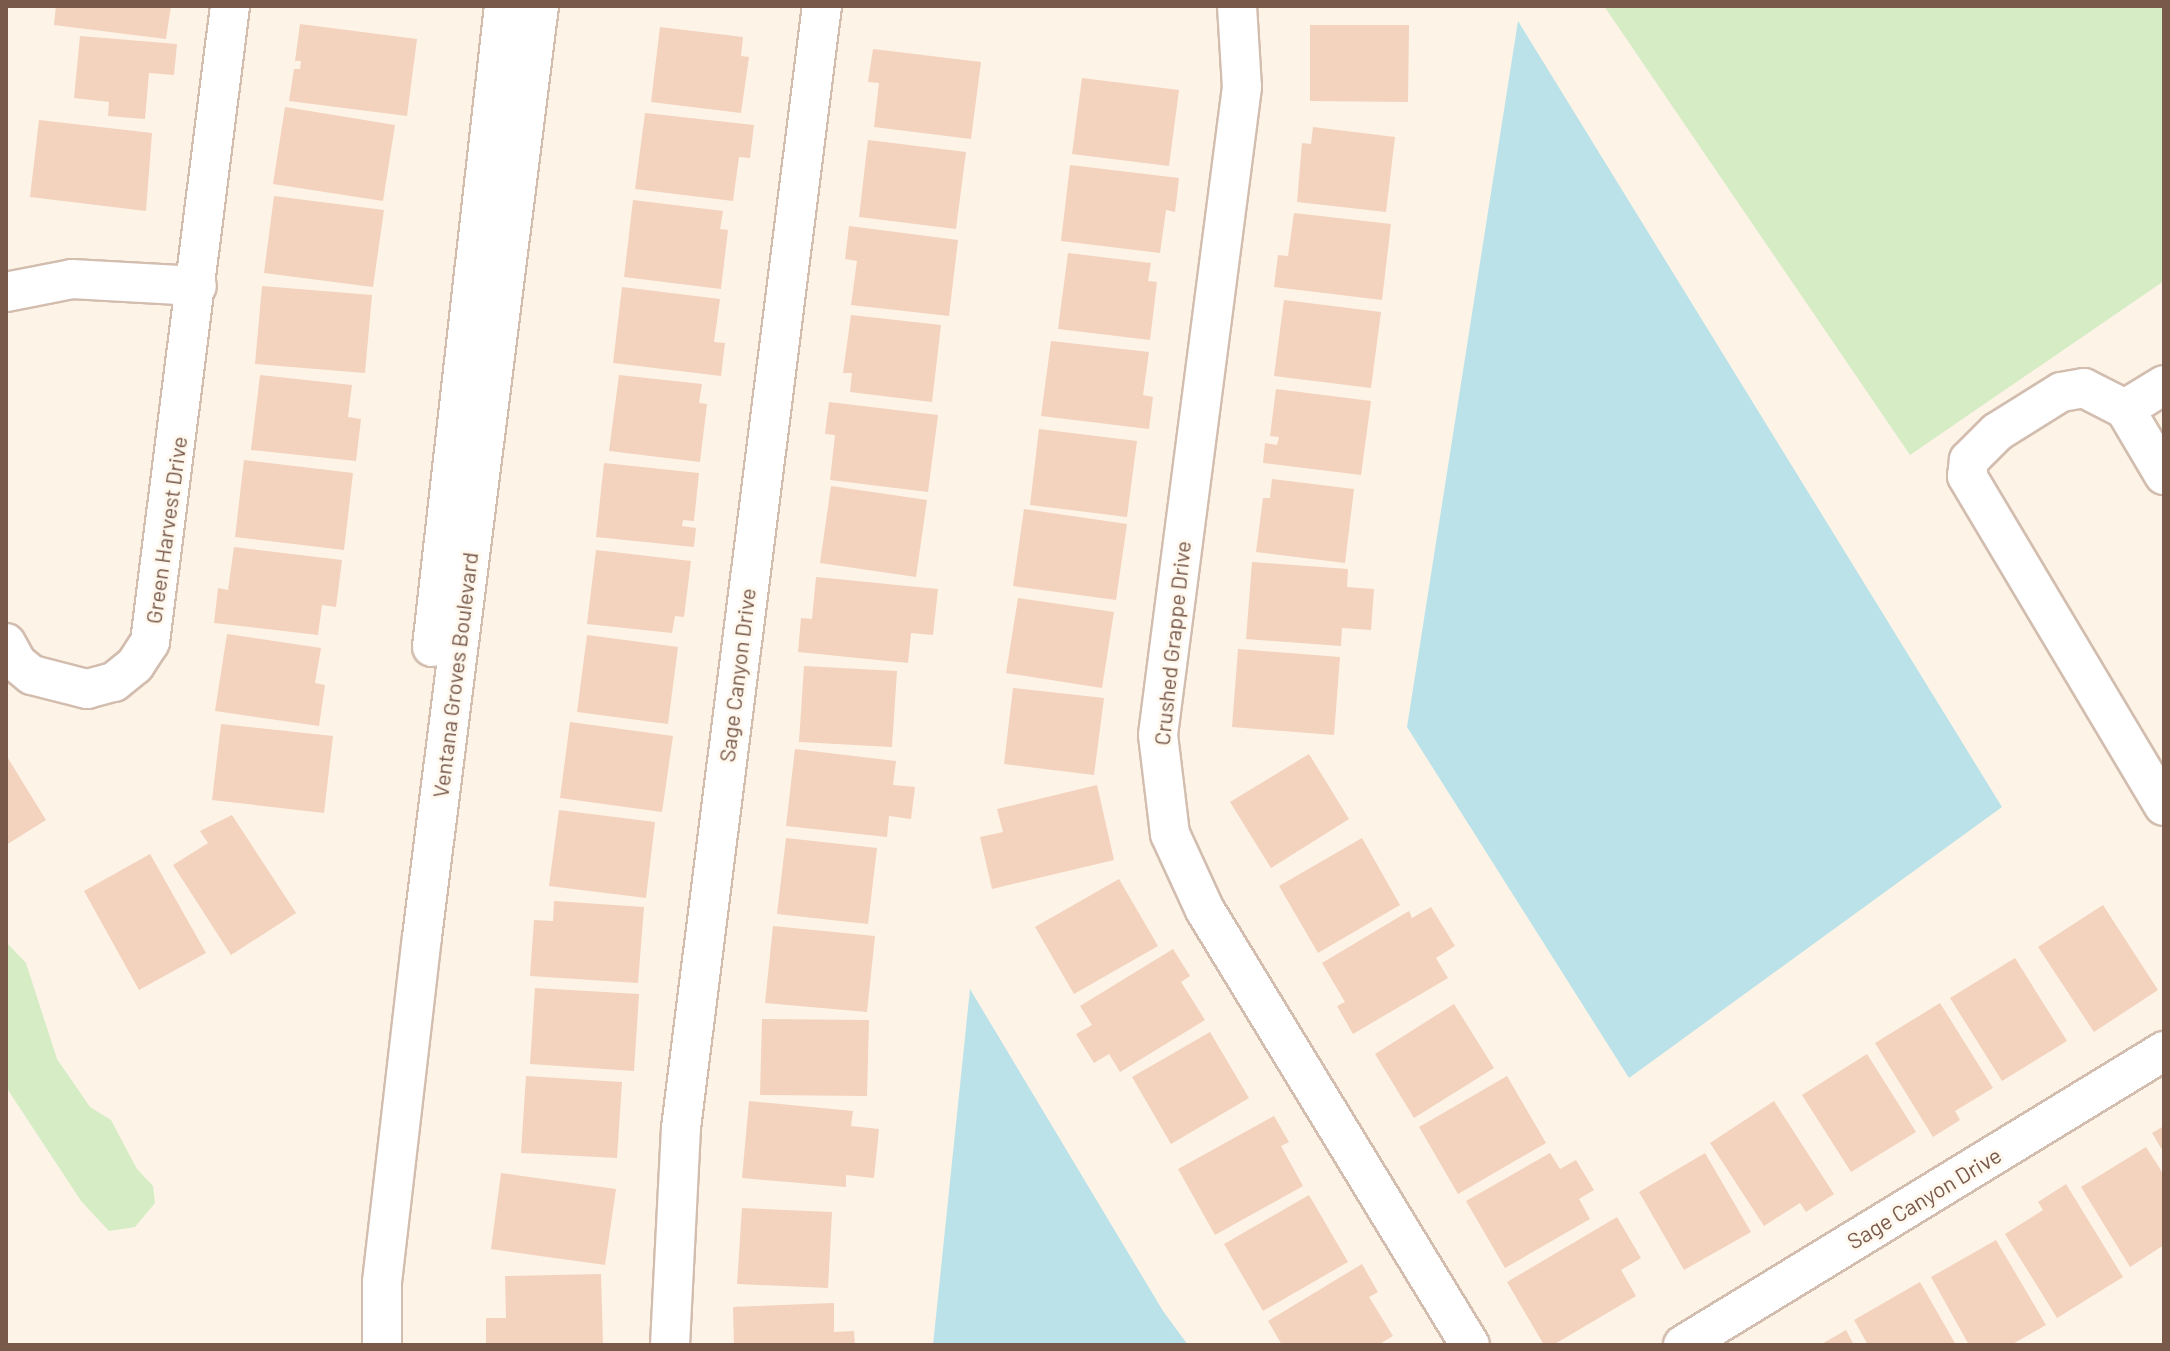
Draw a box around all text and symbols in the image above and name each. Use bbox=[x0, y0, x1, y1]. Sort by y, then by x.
street label: Green Harvest Drive bbox=[140, 435, 192, 625]
street label: Crushed Grappe Drive bbox=[1148, 539, 1196, 747]
street label: Ventana Groves Boulevard bbox=[427, 551, 483, 799]
street label: Sage Canyon Drive bbox=[713, 587, 761, 763]
street label: Sage Canyon Drive bbox=[1842, 1142, 2006, 1254]

